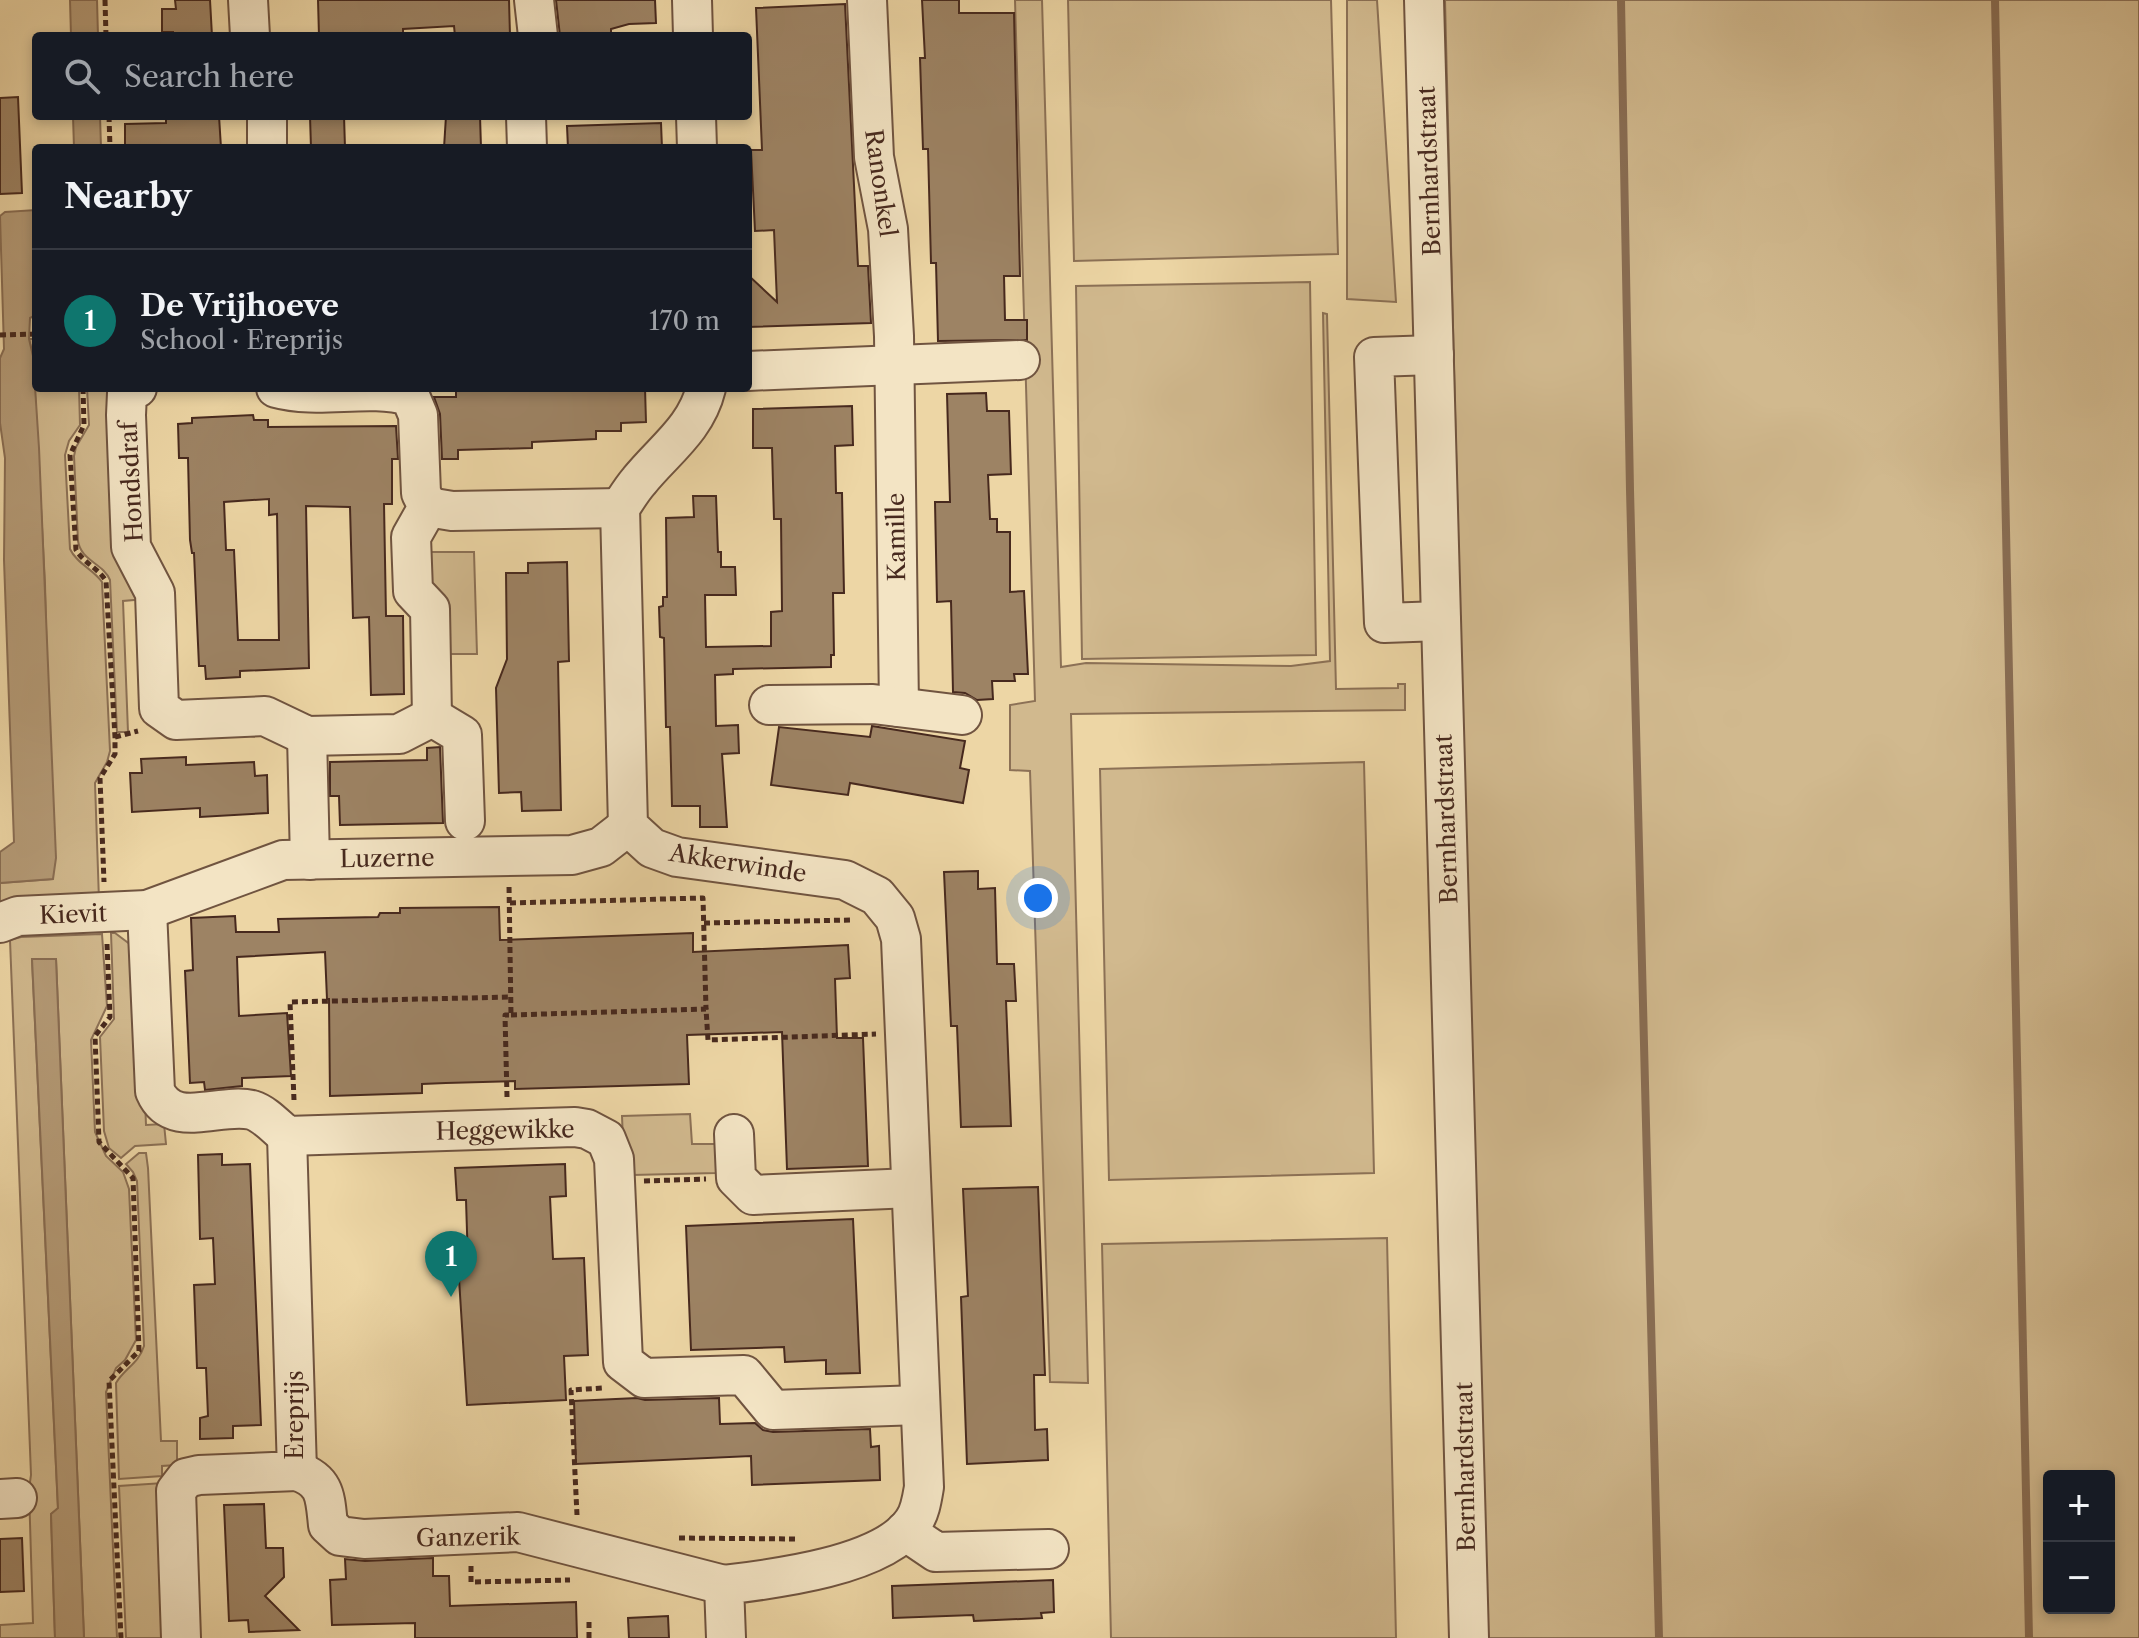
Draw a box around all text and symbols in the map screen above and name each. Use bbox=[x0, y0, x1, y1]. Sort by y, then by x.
search box bbox=[32, 32, 752, 120]
icon: search bbox=[60, 54, 104, 98]
text: Search here bbox=[124, 58, 294, 95]
street label: Bernhardstraat bbox=[1412, 85, 1446, 256]
street label: Ranonkel bbox=[859, 127, 903, 239]
text: Nearby bbox=[64, 175, 192, 217]
text: De Vrijhoeve bbox=[140, 287, 339, 324]
text: 1 bbox=[84, 305, 96, 337]
text: 170 m bbox=[649, 305, 720, 337]
text: School · Ereprijs bbox=[140, 324, 343, 356]
street label: Hondsdraf bbox=[113, 419, 149, 543]
street label: Kamille bbox=[881, 492, 911, 582]
street label: Bernhardstraat bbox=[1429, 733, 1463, 904]
street label: Akkerwinde bbox=[666, 838, 809, 888]
street label: Luzerne bbox=[339, 843, 435, 873]
your location bbox=[1018, 878, 1058, 918]
street label: Kievit bbox=[39, 898, 108, 930]
street label: Heggewikke bbox=[435, 1114, 575, 1146]
pin: 1 bbox=[425, 1231, 477, 1297]
street label: Ereprijs bbox=[280, 1370, 309, 1460]
street label: Bernhardstraat bbox=[1449, 1381, 1481, 1552]
map controls bbox=[2043, 1470, 2115, 1614]
button: + bbox=[2043, 1470, 2115, 1542]
street label: Ganzerik bbox=[416, 1522, 521, 1552]
button: − bbox=[2043, 1542, 2115, 1614]

